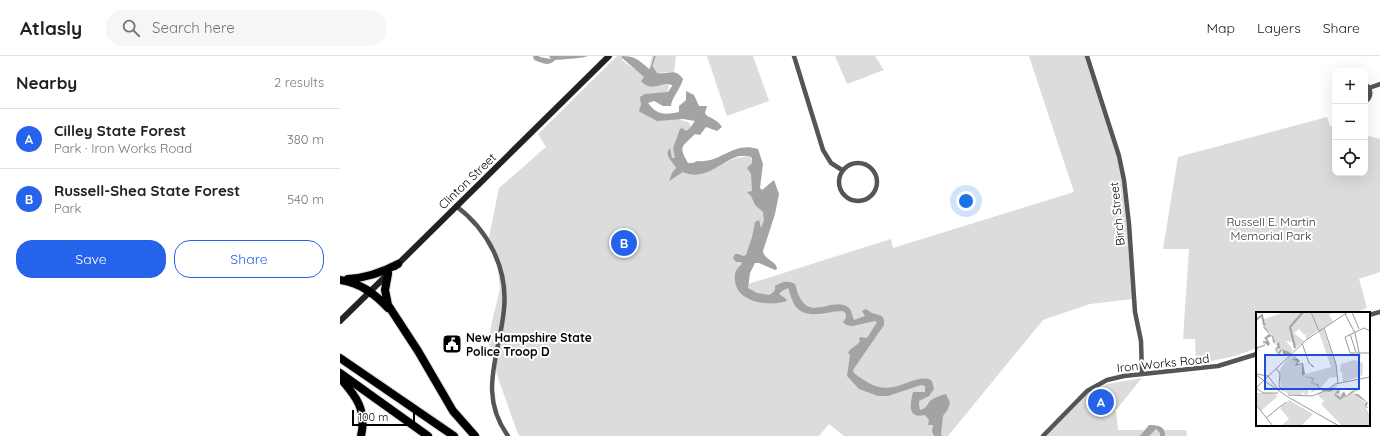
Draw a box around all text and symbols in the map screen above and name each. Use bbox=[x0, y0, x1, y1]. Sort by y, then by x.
search box bbox=[106, 10, 386, 46]
text: Atlasly bbox=[20, 16, 82, 40]
icon: search bbox=[120, 17, 142, 39]
text: Search here bbox=[152, 18, 235, 37]
text: Map bbox=[1206, 19, 1235, 37]
text: Layers bbox=[1257, 19, 1301, 37]
text: Share bbox=[1323, 19, 1360, 37]
map controls bbox=[1332, 68, 1368, 176]
button: + bbox=[1332, 68, 1368, 104]
text: Nearby bbox=[16, 72, 77, 93]
text: 2 results bbox=[274, 74, 324, 90]
button: − bbox=[1332, 104, 1368, 140]
text: Cilley State Forest bbox=[54, 121, 186, 140]
text: A bbox=[25, 131, 33, 147]
text: 380 m bbox=[287, 131, 324, 147]
text: Park · Iron Works Road bbox=[54, 140, 192, 156]
button: locate bbox=[1332, 140, 1368, 176]
street label: Clinton Street bbox=[435, 150, 499, 212]
text: Russell-Shea State Forest bbox=[54, 181, 240, 200]
street label: Birch Street bbox=[1106, 181, 1128, 247]
text: B bbox=[25, 191, 33, 207]
text: 540 m bbox=[287, 191, 324, 207]
your location bbox=[956, 191, 976, 211]
text: Park bbox=[54, 200, 82, 216]
park label: Russell E. Martin Memorial Park bbox=[1226, 214, 1316, 243]
pin: B bbox=[611, 228, 637, 258]
button: Save bbox=[16, 240, 166, 278]
button: Share bbox=[174, 240, 324, 278]
inset map bbox=[1256, 312, 1370, 426]
place label: New Hampshire State Police Troop D bbox=[466, 330, 592, 359]
public building icon: New Hampshire State Police Troop D bbox=[441, 333, 463, 355]
street label: Iron Works Road bbox=[1116, 351, 1210, 375]
pin: A bbox=[1088, 387, 1114, 417]
scale bar bbox=[352, 408, 415, 427]
text: 100 m bbox=[358, 410, 388, 424]

